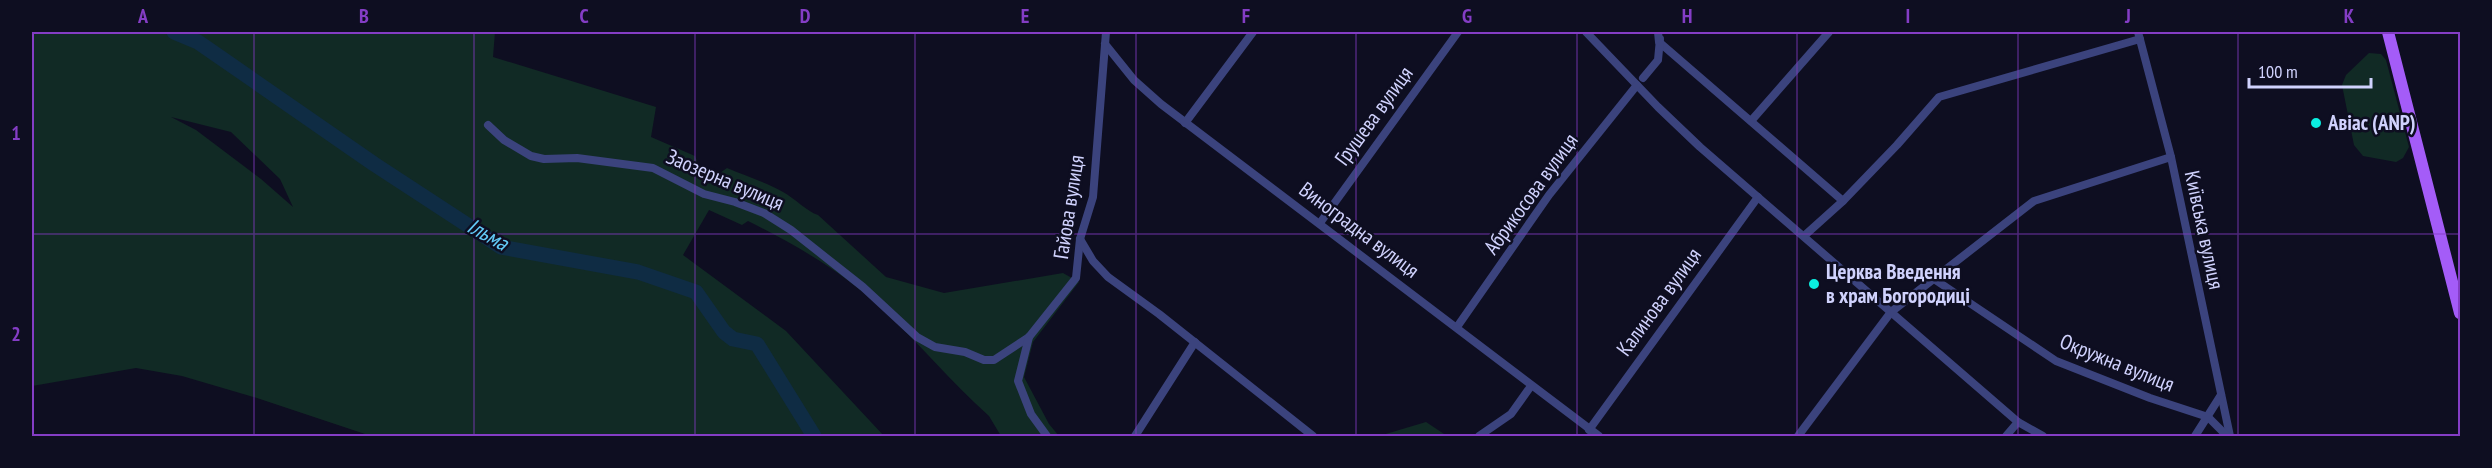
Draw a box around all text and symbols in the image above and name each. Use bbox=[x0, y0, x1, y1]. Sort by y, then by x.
text: A bbox=[137, 3, 149, 29]
text: B bbox=[359, 3, 369, 29]
text: C bbox=[579, 3, 589, 29]
text: D bbox=[800, 3, 811, 29]
text: E bbox=[1021, 3, 1029, 29]
text: F bbox=[1242, 3, 1250, 29]
text: G bbox=[1462, 3, 1472, 29]
text: H bbox=[1682, 3, 1692, 29]
text: I bbox=[1906, 3, 1910, 29]
text: J bbox=[2124, 3, 2131, 29]
text: K bbox=[2344, 3, 2355, 29]
scale bar bbox=[2249, 51, 2370, 89]
text: 100 m bbox=[2258, 60, 2298, 83]
street label: Грушева вулиця bbox=[1329, 61, 1419, 171]
place label: Авіас (ANP) bbox=[2327, 109, 2416, 136]
marker: Авіас (ANP) bbox=[2309, 116, 2323, 130]
text: 1 bbox=[11, 120, 21, 146]
street label: Абрикосова вулиця bbox=[1478, 128, 1584, 260]
street label: Заозерна вулиця bbox=[662, 143, 788, 216]
street label: Гайова вулиця bbox=[1047, 153, 1090, 261]
street label: Київська вулиця bbox=[2179, 168, 2230, 292]
street label: Виноградна вулиця bbox=[1294, 176, 1425, 284]
water label: Ільма bbox=[463, 211, 514, 257]
street label: Калинова вулиця bbox=[1610, 242, 1707, 361]
place label: Церква Введення в храм Богородиці bbox=[1826, 258, 1970, 309]
marker: Церква Введення в храм Богородиці bbox=[1807, 277, 1821, 291]
text: 2 bbox=[11, 321, 21, 347]
street label: Окружна вулиця bbox=[2056, 327, 2178, 398]

